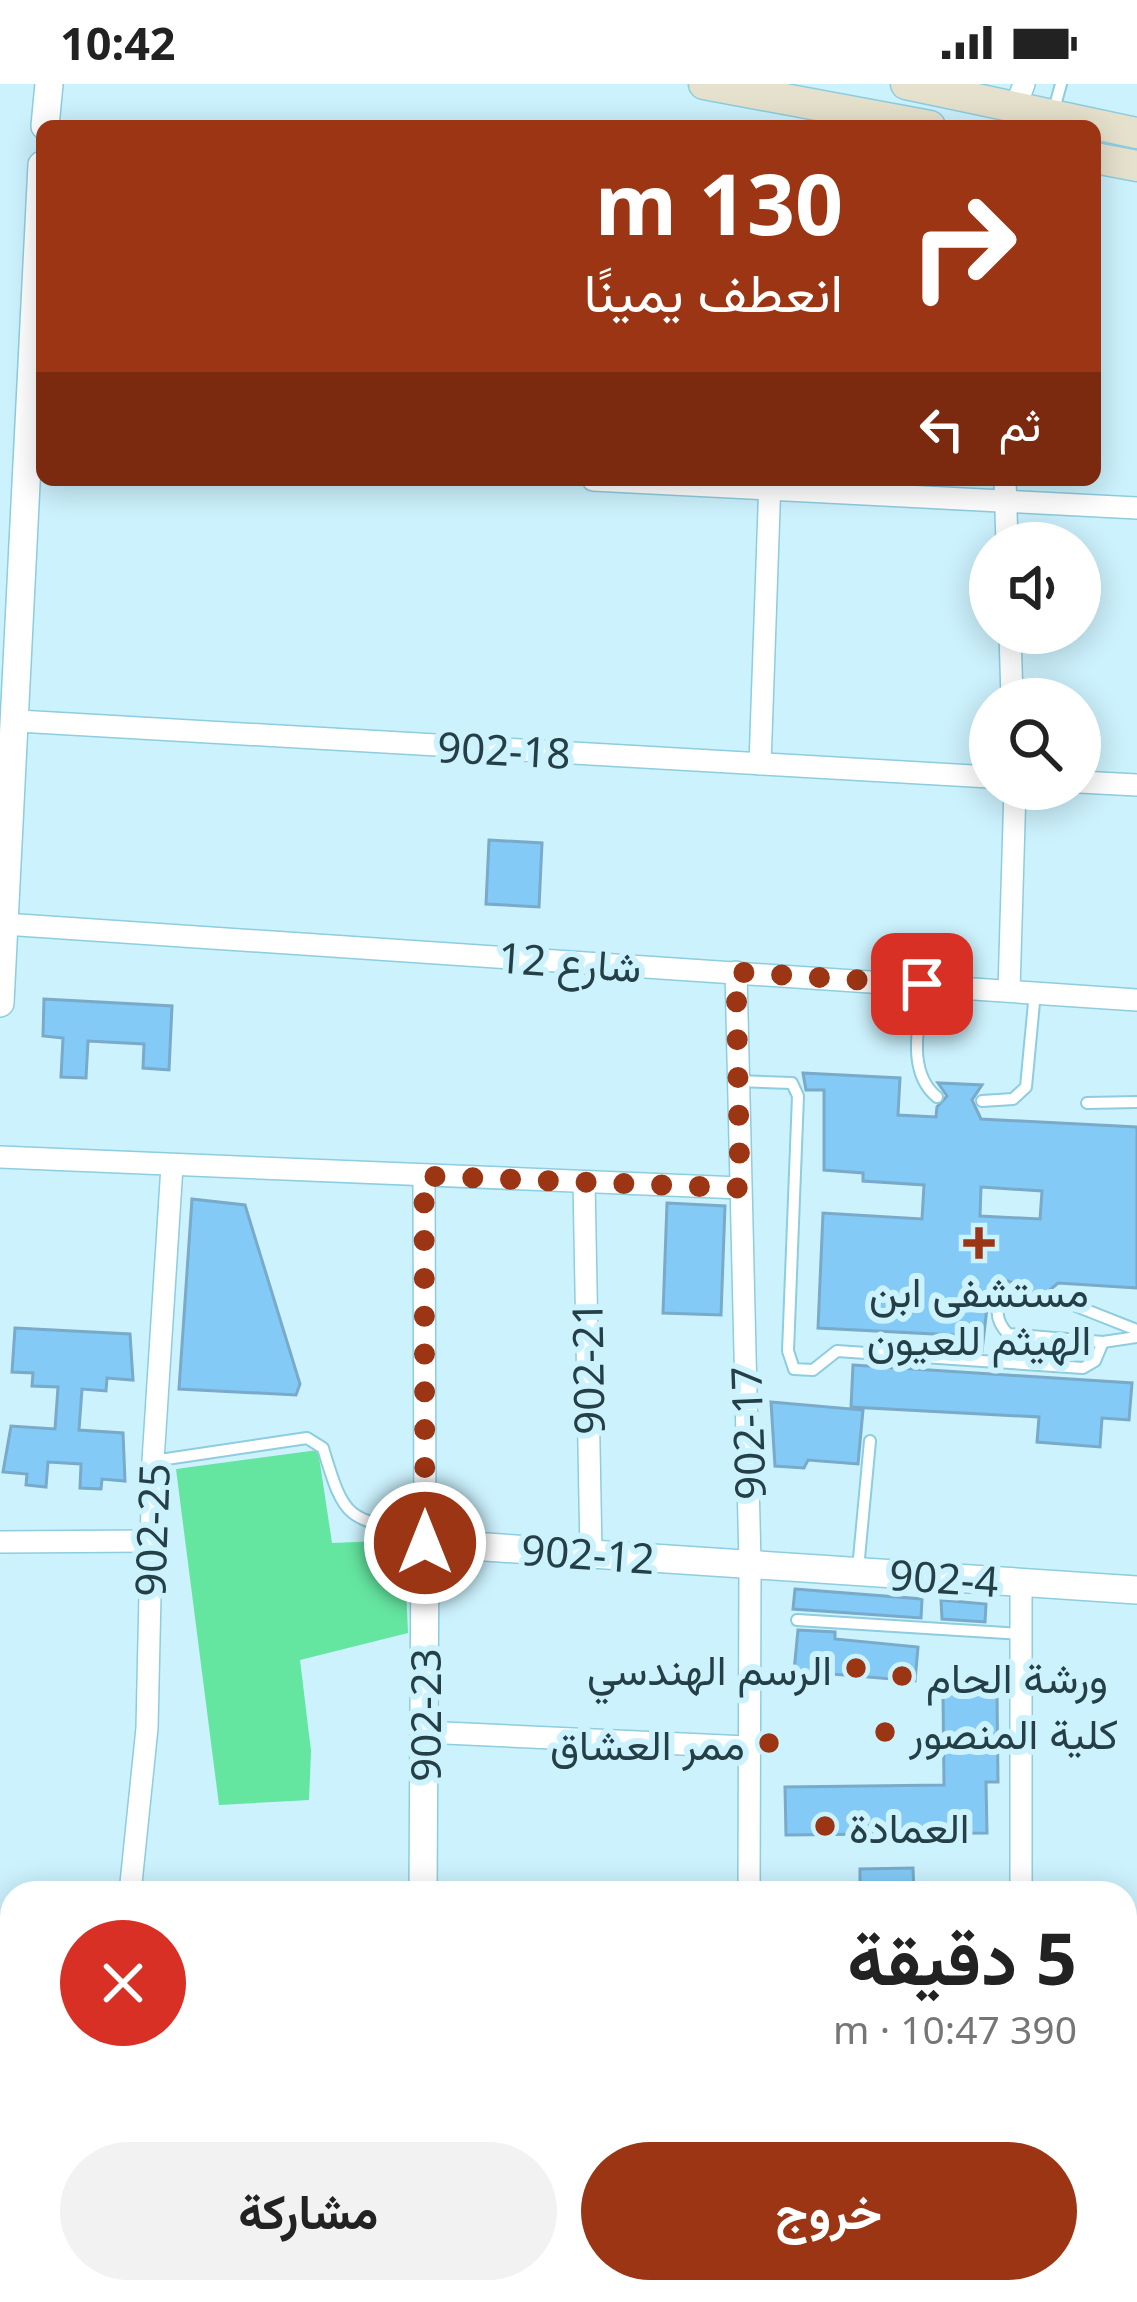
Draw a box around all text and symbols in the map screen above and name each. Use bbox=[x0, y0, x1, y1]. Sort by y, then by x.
text: 10:42 bbox=[60, 12, 176, 73]
text: 130 m bbox=[595, 145, 843, 260]
icon: right bbox=[885, 168, 1041, 324]
text: انعطف يمينًا bbox=[584, 254, 843, 328]
text: ثم bbox=[999, 393, 1041, 454]
icon: left bbox=[909, 396, 975, 462]
map controls bbox=[969, 522, 1101, 810]
button: sound bbox=[969, 522, 1101, 654]
button: search bbox=[969, 678, 1101, 810]
street label: 902-18 bbox=[436, 717, 572, 781]
street label: شارع 12 bbox=[496, 928, 644, 996]
pin bbox=[871, 933, 973, 1035]
icon: arrive bbox=[889, 951, 955, 1017]
marker: مستشفى ابن الهيثم للعيون bbox=[963, 1227, 995, 1259]
place label: مستشفى ابن الهيثم للعيون bbox=[867, 1262, 1091, 1368]
street label: 902-21 bbox=[557, 1301, 617, 1435]
street label: 902-17 bbox=[716, 1365, 778, 1501]
street label: 902-25 bbox=[120, 1462, 182, 1598]
position arrow bbox=[362, 1480, 488, 1606]
street label: 902-12 bbox=[519, 1520, 657, 1586]
street label: 902-4 bbox=[887, 1545, 1001, 1609]
place label: الرسم الهندسي bbox=[587, 1640, 832, 1705]
street label: 902-23 bbox=[396, 1648, 453, 1782]
place label: ورشة الحام bbox=[926, 1648, 1108, 1706]
marker: الرسم الهندسي bbox=[843, 1655, 869, 1681]
marker: ورشة الحام bbox=[889, 1663, 915, 1689]
place label: كلية المنصور bbox=[908, 1704, 1118, 1761]
place label: ممر العشاق bbox=[550, 1715, 745, 1772]
marker: كلية المنصور bbox=[872, 1719, 898, 1745]
marker: ممر العشاق bbox=[756, 1730, 782, 1756]
place label: العمادة bbox=[849, 1798, 970, 1855]
marker: العمادة bbox=[812, 1813, 838, 1839]
text: 5 دقيقة bbox=[847, 1908, 1077, 2006]
button: close bbox=[60, 1920, 186, 2046]
text: 390 m · 10:47 bbox=[833, 2002, 1077, 2055]
button: مشاركة bbox=[60, 2142, 557, 2280]
button: خروج bbox=[581, 2142, 1077, 2280]

